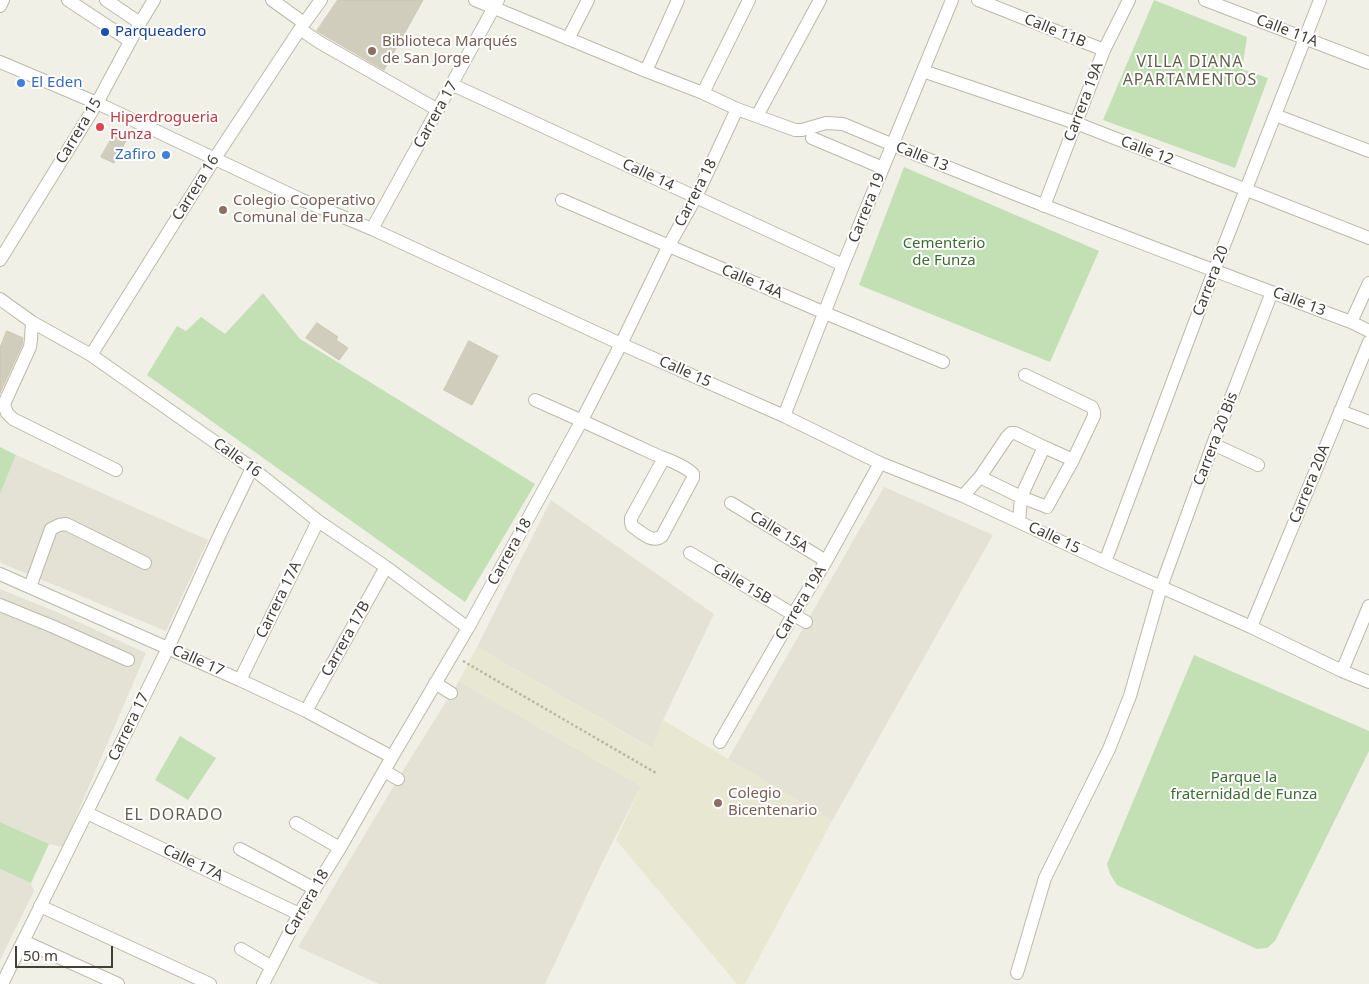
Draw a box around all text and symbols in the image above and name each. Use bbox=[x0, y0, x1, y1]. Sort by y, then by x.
street label: Calle 11B bbox=[1022, 10, 1088, 52]
street label: Calle 11A bbox=[1254, 11, 1320, 51]
place label: Parqueadero bbox=[115, 23, 206, 41]
marker: Parqueadero bbox=[99, 26, 111, 38]
place label: Biblioteca Marqués de San Jorge bbox=[382, 33, 517, 68]
marker: Biblioteca Marqués de San Jorge bbox=[366, 45, 378, 57]
district label: VILLA DIANA APARTAMENTOS bbox=[1121, 52, 1259, 90]
street label: Carrera 19A bbox=[1061, 60, 1107, 144]
place label: El Eden bbox=[31, 74, 82, 92]
marker: El Eden bbox=[15, 77, 27, 89]
street label: Carrera 17 bbox=[410, 78, 462, 152]
street label: Carrera 15 bbox=[52, 95, 106, 167]
place label: Hiperdrogueria Funza bbox=[110, 109, 218, 144]
marker: Hiperdrogueria Funza bbox=[94, 121, 106, 133]
street label: Calle 12 bbox=[1118, 133, 1176, 169]
street label: Calle 13 bbox=[893, 138, 951, 176]
place label: Zafiro bbox=[115, 146, 156, 164]
marker: Zafiro bbox=[160, 149, 172, 161]
street label: Carrera 16 bbox=[169, 152, 223, 224]
street label: Calle 14 bbox=[619, 155, 677, 195]
street label: Carrera 18 bbox=[671, 156, 721, 230]
street label: Carrera 19 bbox=[845, 170, 889, 246]
place label: Colegio Cooperativo Comunal de Funza bbox=[233, 192, 376, 227]
marker: Colegio Cooperativo Comunal de Funza bbox=[217, 204, 229, 216]
park label: Cementerio de Funza bbox=[903, 235, 985, 270]
street label: Carrera 20 bbox=[1189, 243, 1233, 319]
street label: Calle 14A bbox=[719, 261, 785, 303]
street label: Calle 13 bbox=[1270, 284, 1328, 320]
street label: Calle 15 bbox=[656, 353, 714, 391]
street label: Carrera 20 Bis bbox=[1190, 390, 1242, 488]
street label: Calle 16 bbox=[209, 435, 265, 481]
street label: Carrera 20A bbox=[1286, 442, 1334, 526]
street label: Calle 15A bbox=[747, 508, 811, 556]
street label: Carrera 18 bbox=[484, 515, 536, 589]
street label: Calle 15 bbox=[1025, 518, 1083, 558]
street label: Carrera 17A bbox=[253, 559, 305, 641]
street label: Calle 15B bbox=[710, 560, 774, 608]
street label: Carrera 19A bbox=[772, 563, 830, 643]
street label: Carrera 17B bbox=[318, 598, 374, 680]
street label: Calle 17 bbox=[169, 642, 227, 680]
street label: Carrera 17 bbox=[105, 690, 153, 764]
park label: Parque la fraternidad de Funza bbox=[1171, 769, 1317, 804]
place label: Colegio Bicentenario bbox=[728, 785, 817, 820]
marker: Colegio Bicentenario bbox=[712, 797, 724, 809]
district label: EL DORADO bbox=[123, 805, 225, 825]
street label: Calle 17A bbox=[160, 841, 226, 885]
street label: Carrera 18 bbox=[281, 867, 333, 939]
scale bar bbox=[18, 936, 115, 968]
text: 50 m bbox=[23, 945, 58, 965]

